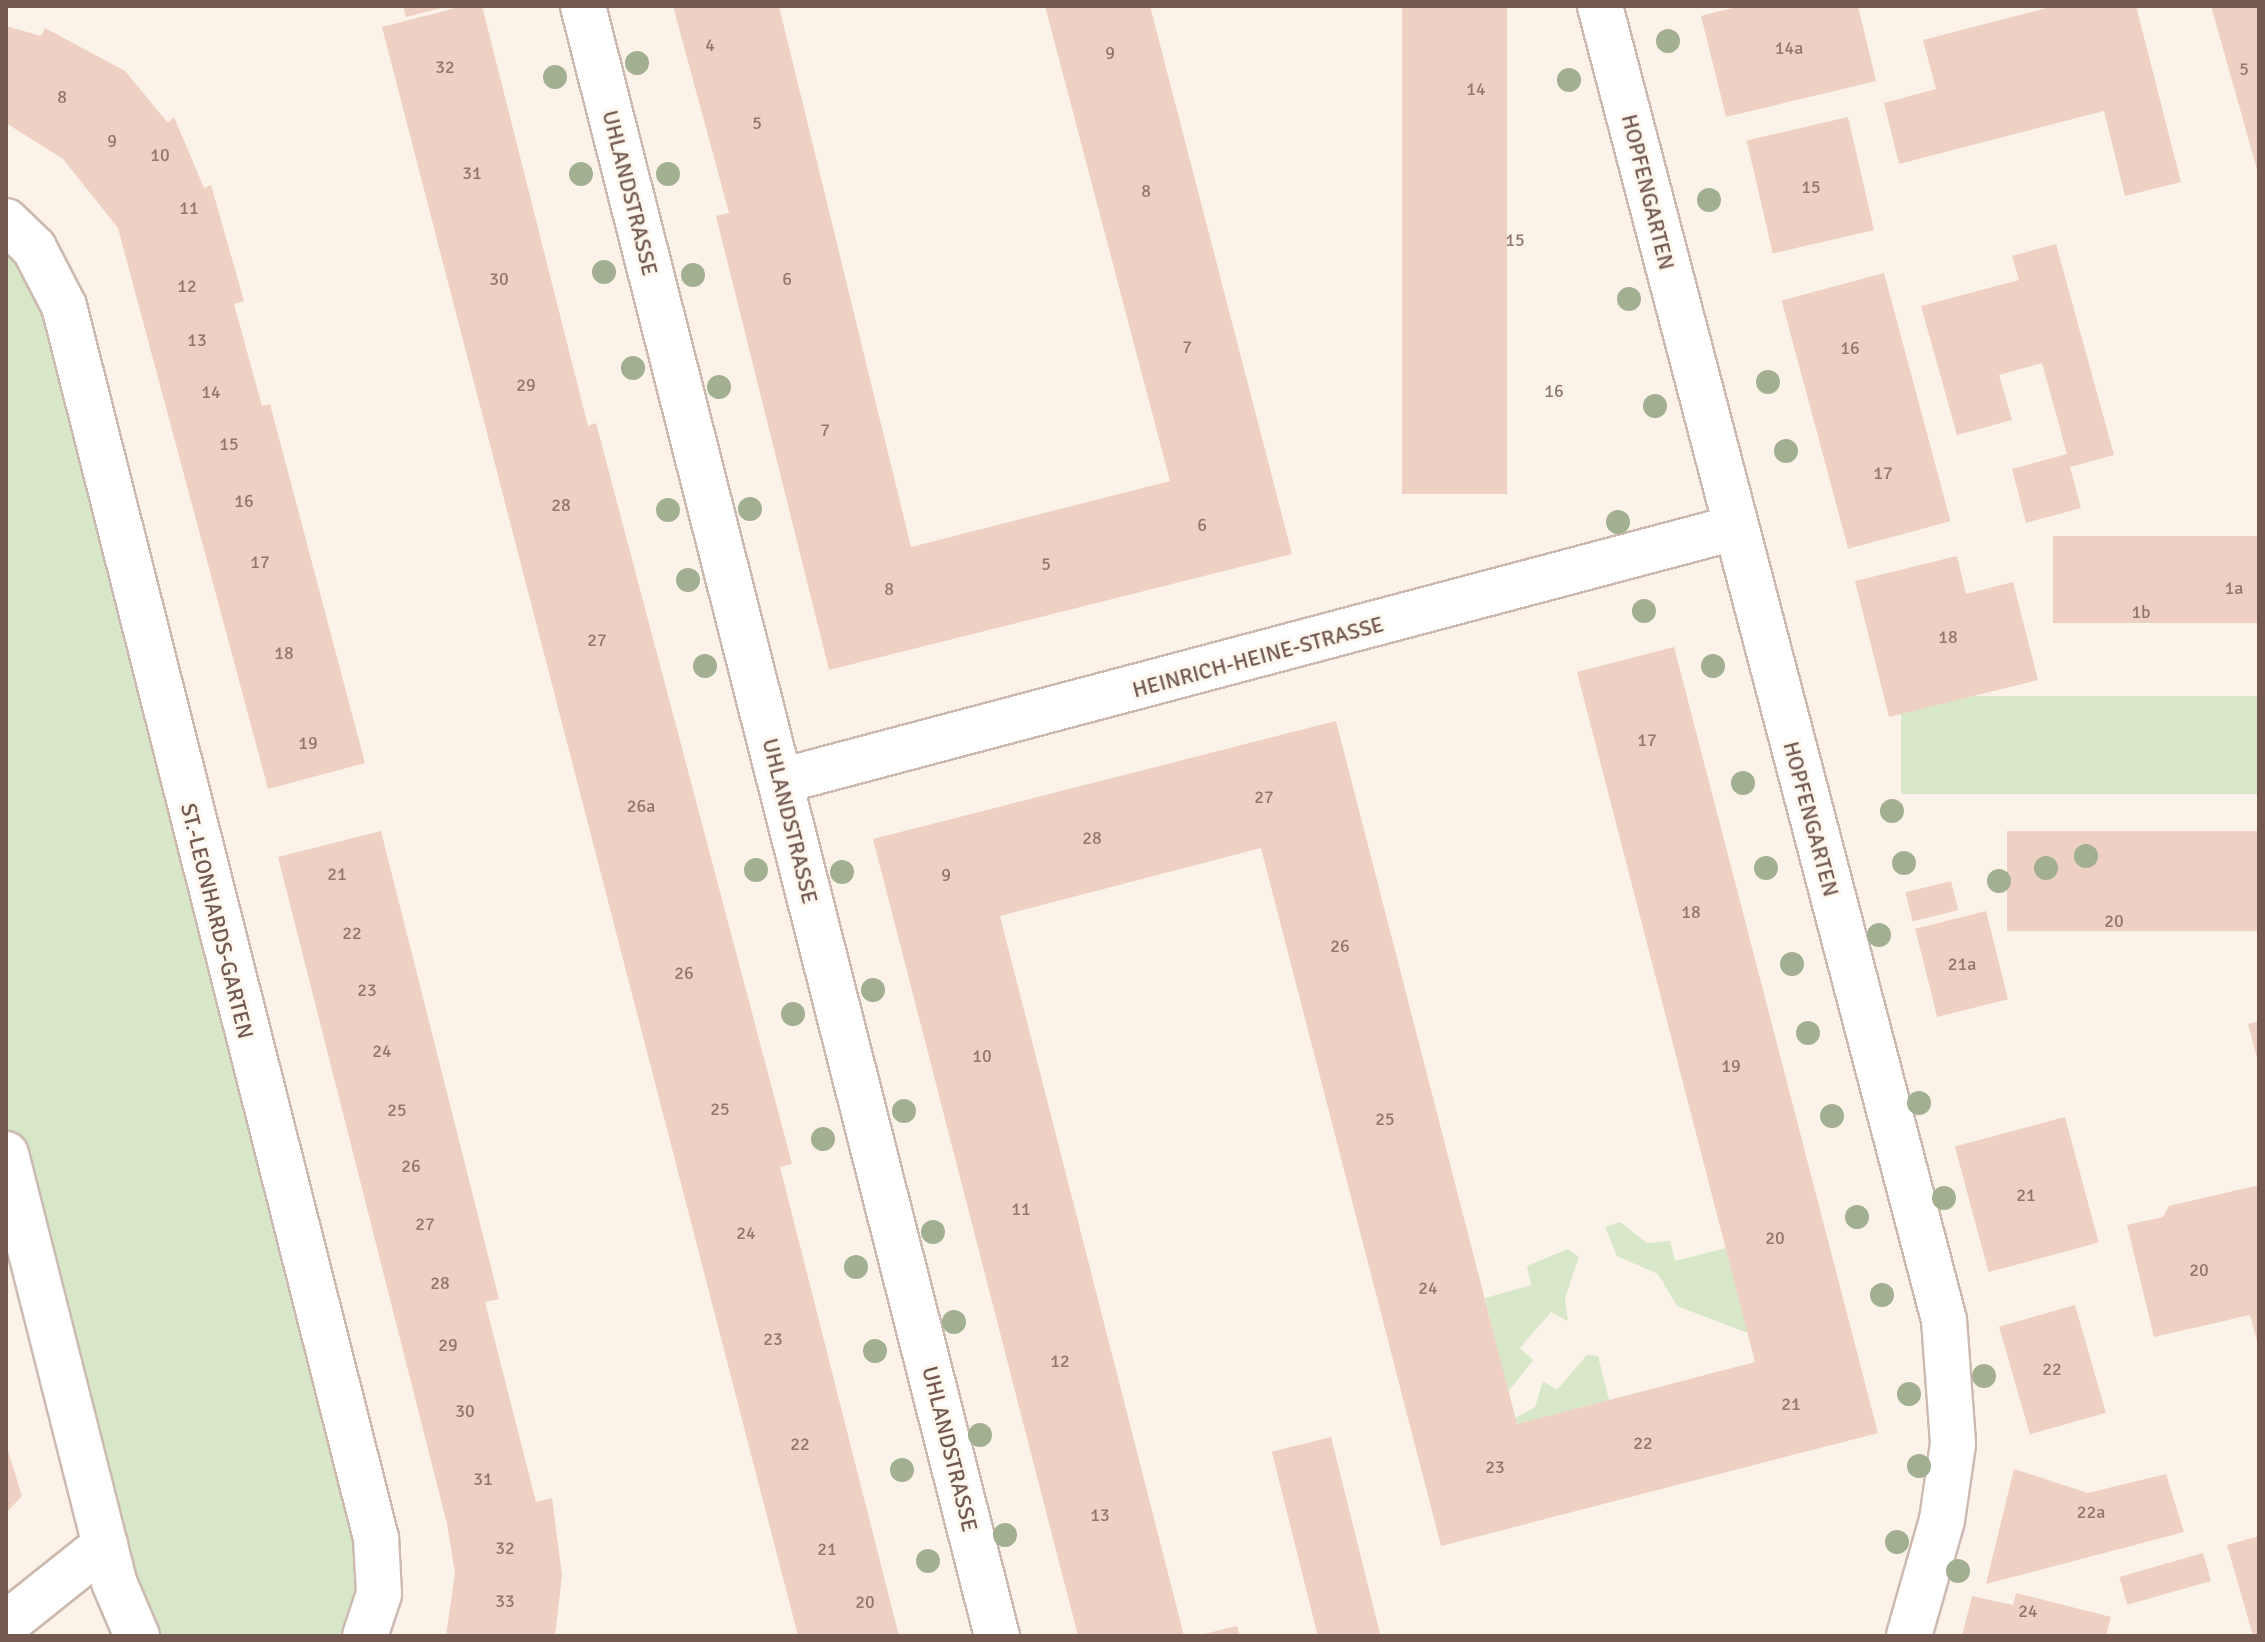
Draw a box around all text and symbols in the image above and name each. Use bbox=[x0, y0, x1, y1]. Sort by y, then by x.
house number: 4 bbox=[705, 34, 715, 56]
house number: 14a bbox=[1775, 37, 1803, 59]
house number: 9 bbox=[1105, 42, 1115, 64]
house number: 32 bbox=[435, 56, 455, 78]
house number: 5 bbox=[2239, 58, 2249, 80]
house number: 14 bbox=[1466, 78, 1486, 100]
house number: 8 bbox=[57, 86, 67, 108]
street label: UHLANDSTRASSE bbox=[597, 108, 663, 278]
street label: HOPFENGARTEN bbox=[1616, 111, 1680, 273]
house number: 5 bbox=[752, 112, 762, 134]
house number: 9 bbox=[107, 130, 117, 152]
house number: 10 bbox=[150, 144, 170, 166]
house number: 31 bbox=[462, 162, 482, 184]
house number: 15 bbox=[1801, 176, 1821, 198]
house number: 8 bbox=[1141, 180, 1151, 202]
house number: 11 bbox=[179, 197, 199, 219]
house number: 15 bbox=[1505, 229, 1525, 251]
house number: 30 bbox=[489, 268, 509, 290]
house number: 6 bbox=[782, 268, 792, 290]
house number: 12 bbox=[177, 275, 197, 297]
house number: 13 bbox=[187, 329, 207, 351]
house number: 7 bbox=[1182, 336, 1192, 358]
house number: 16 bbox=[1840, 337, 1860, 359]
house number: 29 bbox=[516, 374, 536, 396]
house number: 16 bbox=[1544, 380, 1564, 402]
house number: 14 bbox=[201, 381, 221, 403]
house number: 7 bbox=[820, 419, 830, 441]
house number: 15 bbox=[219, 433, 239, 455]
house number: 17 bbox=[1873, 462, 1893, 484]
house number: 16 bbox=[234, 490, 254, 512]
house number: 28 bbox=[551, 494, 571, 516]
house number: 6 bbox=[1197, 514, 1207, 536]
house number: 17 bbox=[250, 551, 270, 573]
house number: 5 bbox=[1041, 553, 1051, 575]
house number: 1a bbox=[2225, 577, 2243, 599]
house number: 8 bbox=[884, 578, 894, 600]
house number: 1b bbox=[2131, 601, 2151, 623]
street label: HEINRICH-HEINE-STRASSE bbox=[1129, 611, 1387, 703]
house number: 18 bbox=[1938, 626, 1958, 648]
house number: 27 bbox=[587, 629, 607, 651]
house number: 18 bbox=[274, 642, 294, 664]
house number: 17 bbox=[1637, 729, 1657, 751]
house number: 19 bbox=[298, 732, 318, 754]
street label: UHLANDSTRASSE bbox=[757, 736, 823, 906]
street label: HOPFENGARTEN bbox=[1778, 739, 1844, 899]
house number: 27 bbox=[1254, 786, 1274, 808]
house number: 26a bbox=[627, 795, 655, 817]
street label: ST.-LEONHARDS-GARTEN bbox=[175, 801, 259, 1041]
house number: 28 bbox=[1082, 827, 1102, 849]
house number: 21 bbox=[327, 863, 347, 885]
house number: 9 bbox=[941, 864, 951, 886]
house number: 18 bbox=[1681, 901, 1701, 923]
house number: 20 bbox=[2104, 910, 2124, 932]
house number: 22 bbox=[342, 922, 362, 944]
house number: 26 bbox=[1330, 935, 1350, 957]
house number: 21a bbox=[1948, 953, 1976, 975]
house number: 26 bbox=[674, 962, 694, 984]
house number: 23 bbox=[357, 979, 377, 1001]
house number: 24 bbox=[372, 1040, 392, 1062]
house number: 10 bbox=[972, 1045, 992, 1067]
house number: 19 bbox=[1721, 1055, 1741, 1077]
house number: 25 bbox=[710, 1098, 730, 1120]
house number: 25 bbox=[387, 1099, 407, 1121]
house number: 25 bbox=[1375, 1108, 1395, 1130]
house number: 26 bbox=[401, 1155, 421, 1177]
house number: 21 bbox=[2016, 1184, 2036, 1206]
house number: 11 bbox=[1011, 1198, 1031, 1220]
house number: 27 bbox=[415, 1213, 435, 1235]
house number: 24 bbox=[736, 1222, 756, 1244]
house number: 20 bbox=[1765, 1227, 1785, 1249]
house number: 20 bbox=[2189, 1259, 2209, 1281]
house number: 28 bbox=[430, 1272, 450, 1294]
house number: 24 bbox=[1418, 1277, 1438, 1299]
house number: 23 bbox=[763, 1328, 783, 1350]
house number: 29 bbox=[438, 1334, 458, 1356]
house number: 12 bbox=[1050, 1350, 1070, 1372]
house number: 22 bbox=[2042, 1358, 2062, 1380]
street label: UHLANDSTRASSE bbox=[917, 1364, 983, 1534]
house number: 21 bbox=[1781, 1393, 1801, 1415]
house number: 30 bbox=[455, 1400, 475, 1422]
house number: 22 bbox=[1633, 1432, 1653, 1454]
house number: 22 bbox=[790, 1433, 810, 1455]
house number: 23 bbox=[1485, 1456, 1505, 1478]
house number: 31 bbox=[473, 1468, 493, 1490]
house number: 22a bbox=[2077, 1501, 2105, 1523]
house number: 13 bbox=[1090, 1504, 1110, 1526]
house number: 32 bbox=[495, 1537, 515, 1559]
house number: 21 bbox=[817, 1538, 837, 1560]
house number: 33 bbox=[495, 1590, 515, 1612]
house number: 20 bbox=[855, 1591, 875, 1613]
house number: 24 bbox=[2018, 1600, 2038, 1622]

